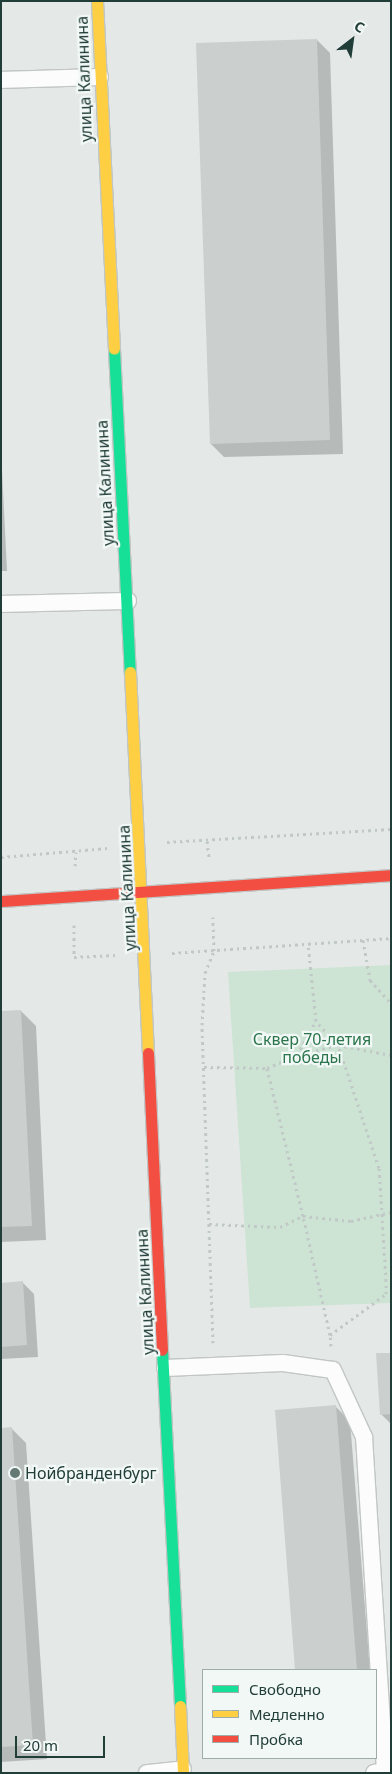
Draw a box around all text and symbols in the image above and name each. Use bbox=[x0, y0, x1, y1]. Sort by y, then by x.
north arrow bbox=[327, 15, 377, 65]
street label: улица Калинина bbox=[72, 16, 96, 142]
text: С bbox=[351, 16, 368, 37]
street label: улица Калинина bbox=[92, 420, 118, 546]
street label: улица Калинина bbox=[114, 825, 140, 951]
park label: Сквер 70-летия победы bbox=[253, 1029, 371, 1067]
street label: улица Калинина bbox=[132, 1229, 158, 1355]
place label: Нойбранденбург bbox=[25, 1463, 157, 1483]
marker: Нойбранденбург bbox=[9, 1467, 21, 1479]
legend bbox=[202, 1669, 377, 1759]
text: Свободно bbox=[249, 1679, 321, 1699]
text: Медленно bbox=[249, 1704, 325, 1724]
scale bar bbox=[18, 1726, 108, 1758]
text: Пробка bbox=[249, 1729, 303, 1749]
text: 20 m bbox=[23, 1735, 58, 1755]

